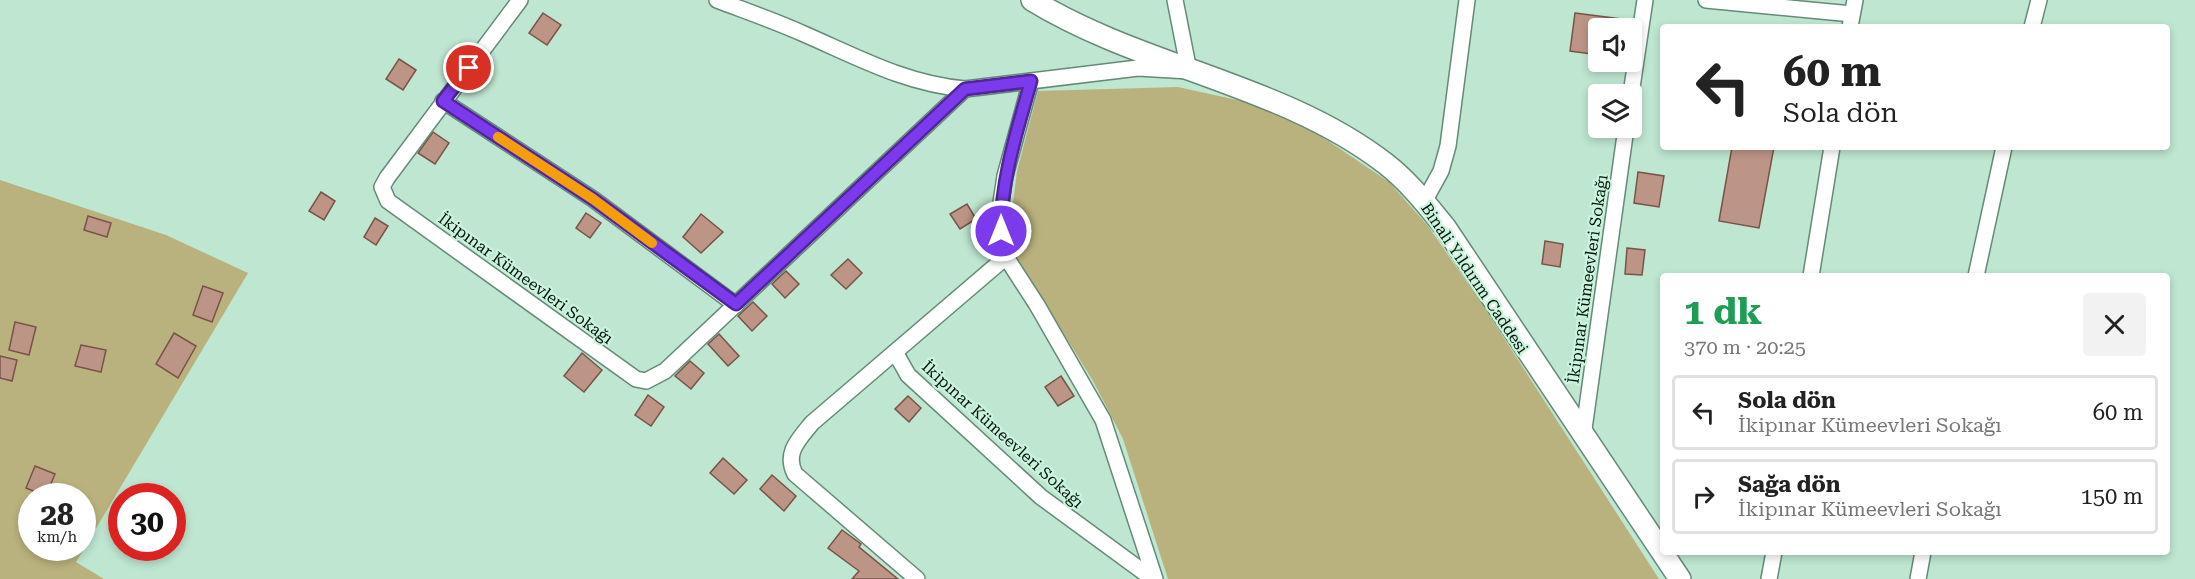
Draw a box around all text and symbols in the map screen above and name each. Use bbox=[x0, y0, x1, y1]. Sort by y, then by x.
map controls bbox=[1588, 18, 1642, 138]
button: sound bbox=[1588, 18, 1642, 72]
pin bbox=[443, 42, 494, 93]
text: 60 m bbox=[1783, 47, 1881, 96]
icon: left bbox=[1684, 48, 1762, 126]
icon: arrive bbox=[452, 51, 485, 84]
button: layers bbox=[1588, 84, 1642, 138]
text: Sola dön bbox=[1783, 97, 1898, 129]
street label: İkipınar Kümeevleri Sokağı bbox=[1563, 173, 1612, 385]
position arrow bbox=[969, 199, 1033, 263]
street label: Binali Yıldırım Caddesi bbox=[1417, 199, 1532, 357]
street label: İkipınar Kümeevleri Sokağı bbox=[435, 209, 617, 348]
text: 1 dk bbox=[1684, 291, 1762, 333]
button: close bbox=[2083, 293, 2146, 356]
text: 370 m · 20:25 bbox=[1684, 335, 1806, 359]
street label: İkipınar Kümeevleri Sokağı bbox=[918, 357, 1087, 512]
text: Sola dön bbox=[1738, 388, 1836, 413]
icon: left bbox=[1687, 396, 1720, 429]
text: 60 m bbox=[2093, 400, 2143, 425]
text: İkipınar Kümeevleri Sokağı bbox=[1738, 413, 2002, 437]
text: Sağa dön bbox=[1738, 472, 1840, 497]
icon: right bbox=[1687, 480, 1720, 513]
speed limit sign: 30 bbox=[108, 483, 186, 561]
text: 150 m bbox=[2080, 484, 2143, 509]
text: 28 bbox=[40, 497, 74, 532]
text: İkipınar Kümeevleri Sokağı bbox=[1738, 497, 2002, 521]
text: km/h bbox=[37, 528, 77, 546]

